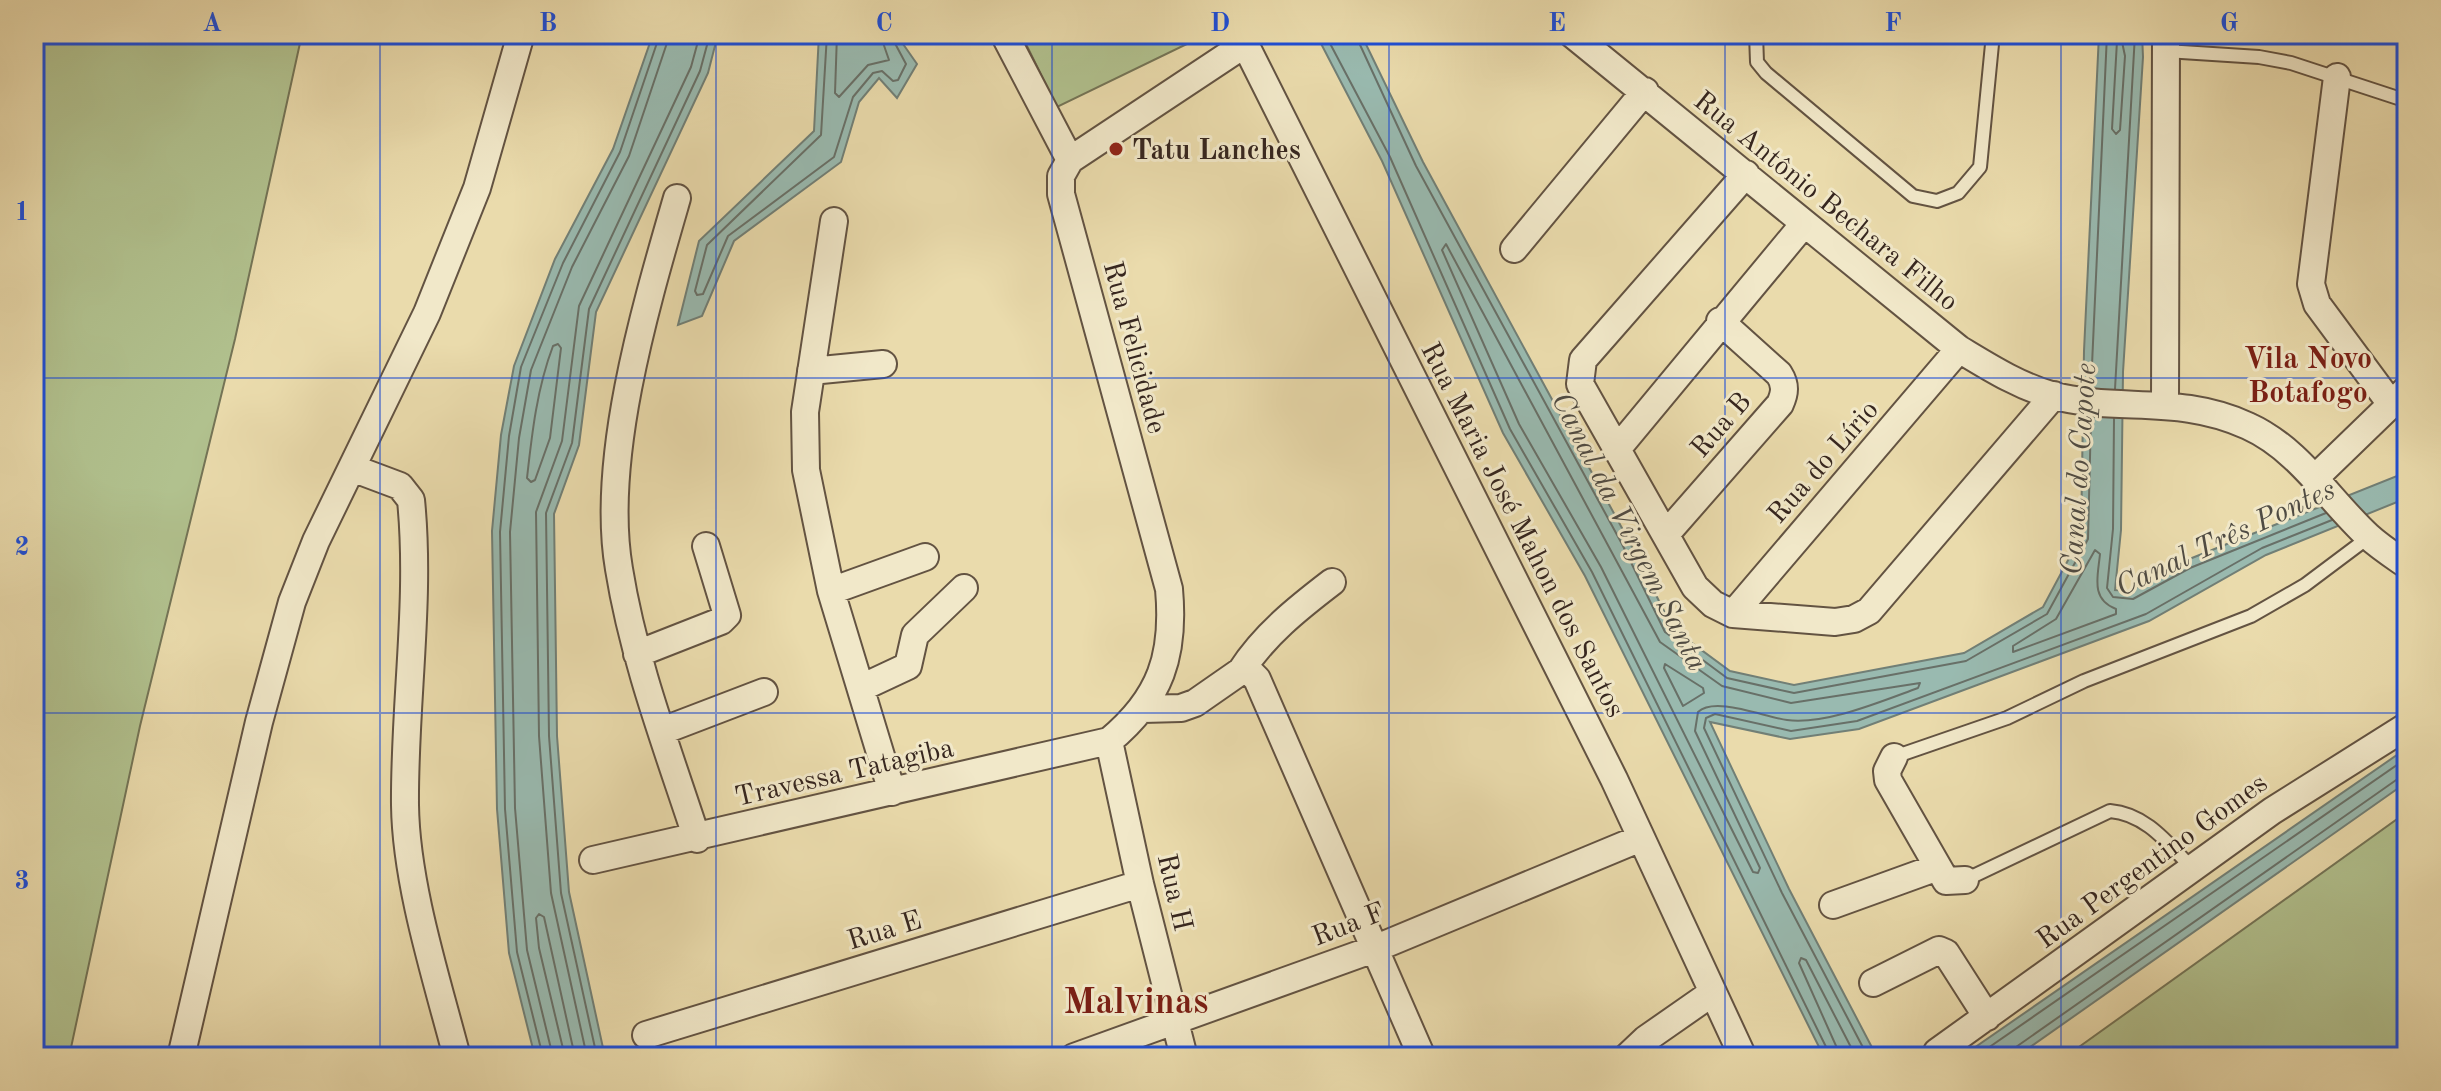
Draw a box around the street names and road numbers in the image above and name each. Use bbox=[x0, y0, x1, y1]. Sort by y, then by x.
street label: Rua Antônio Bechara Filho bbox=[1688, 87, 1963, 317]
street label: Rua Felicidade bbox=[1097, 259, 1170, 437]
street label: Rua Maria José Mahon dos Santos bbox=[1414, 338, 1628, 722]
street label: Rua B bbox=[1687, 388, 1758, 464]
street label: Rua do Lírio bbox=[1764, 396, 1885, 530]
street label: Travessa Tatagiba bbox=[733, 735, 957, 813]
street label: Rua Pergentino Gomes bbox=[2032, 770, 2273, 955]
street label: Rua H bbox=[1151, 851, 1196, 934]
street label: Rua F bbox=[1309, 899, 1389, 952]
street label: Rua E bbox=[844, 907, 925, 956]

